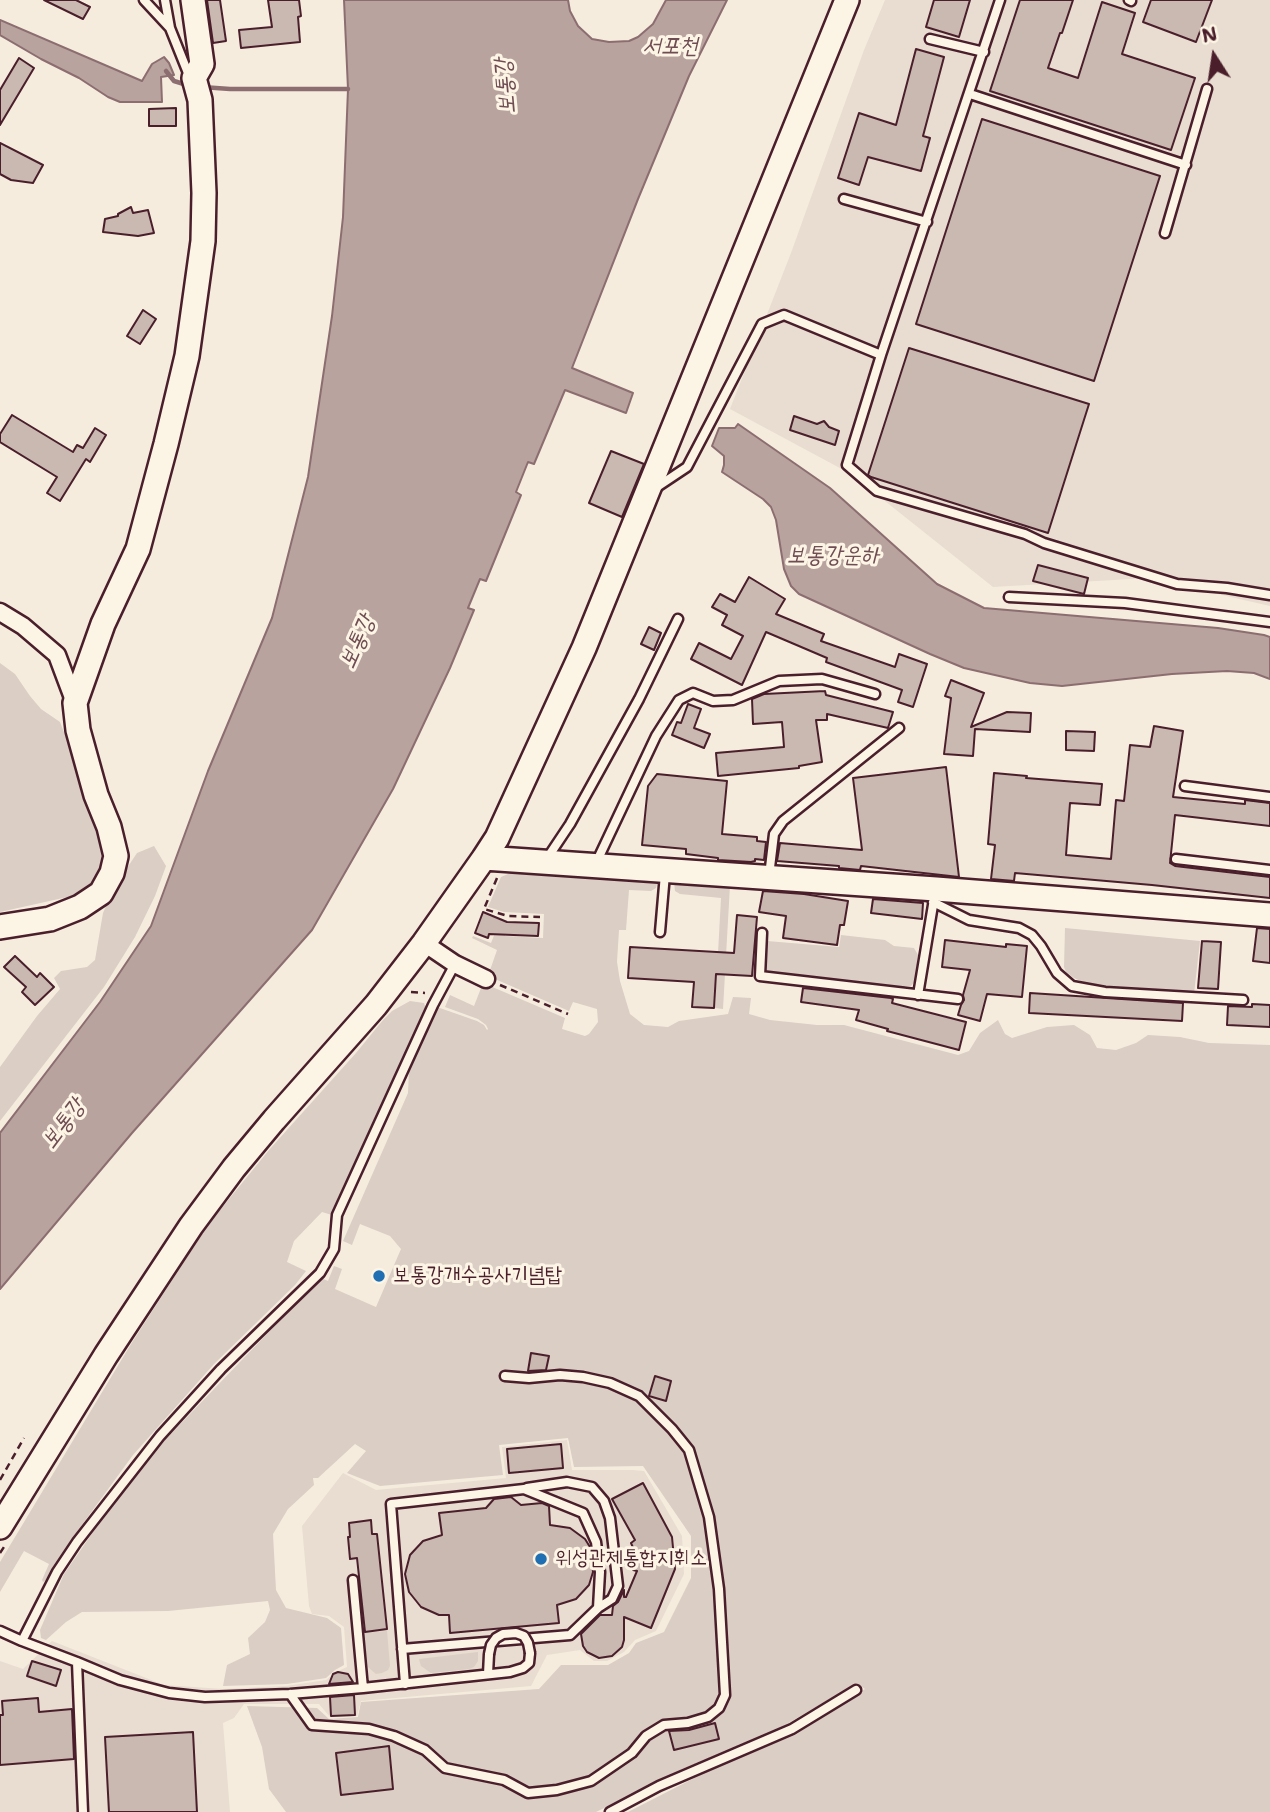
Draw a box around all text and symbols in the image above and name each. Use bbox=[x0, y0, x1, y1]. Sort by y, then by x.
north arrow bbox=[1179, 21, 1249, 91]
text: N bbox=[1200, 21, 1219, 49]
water label: 서포천 bbox=[642, 33, 698, 61]
water label: 보통강 bbox=[490, 57, 522, 115]
water label: 보통강운하 bbox=[787, 542, 879, 570]
water label: 보통강 bbox=[334, 611, 382, 673]
water label: 보통강 bbox=[36, 1094, 92, 1154]
place label: 보통강개수공사기념탑 bbox=[393, 1263, 562, 1289]
marker: 보통강개수공사기념탑 bbox=[371, 1268, 387, 1284]
place label: 위성관제통합지휘소 bbox=[555, 1546, 707, 1572]
marker: 위성관제통합지휘소 bbox=[533, 1551, 549, 1567]

